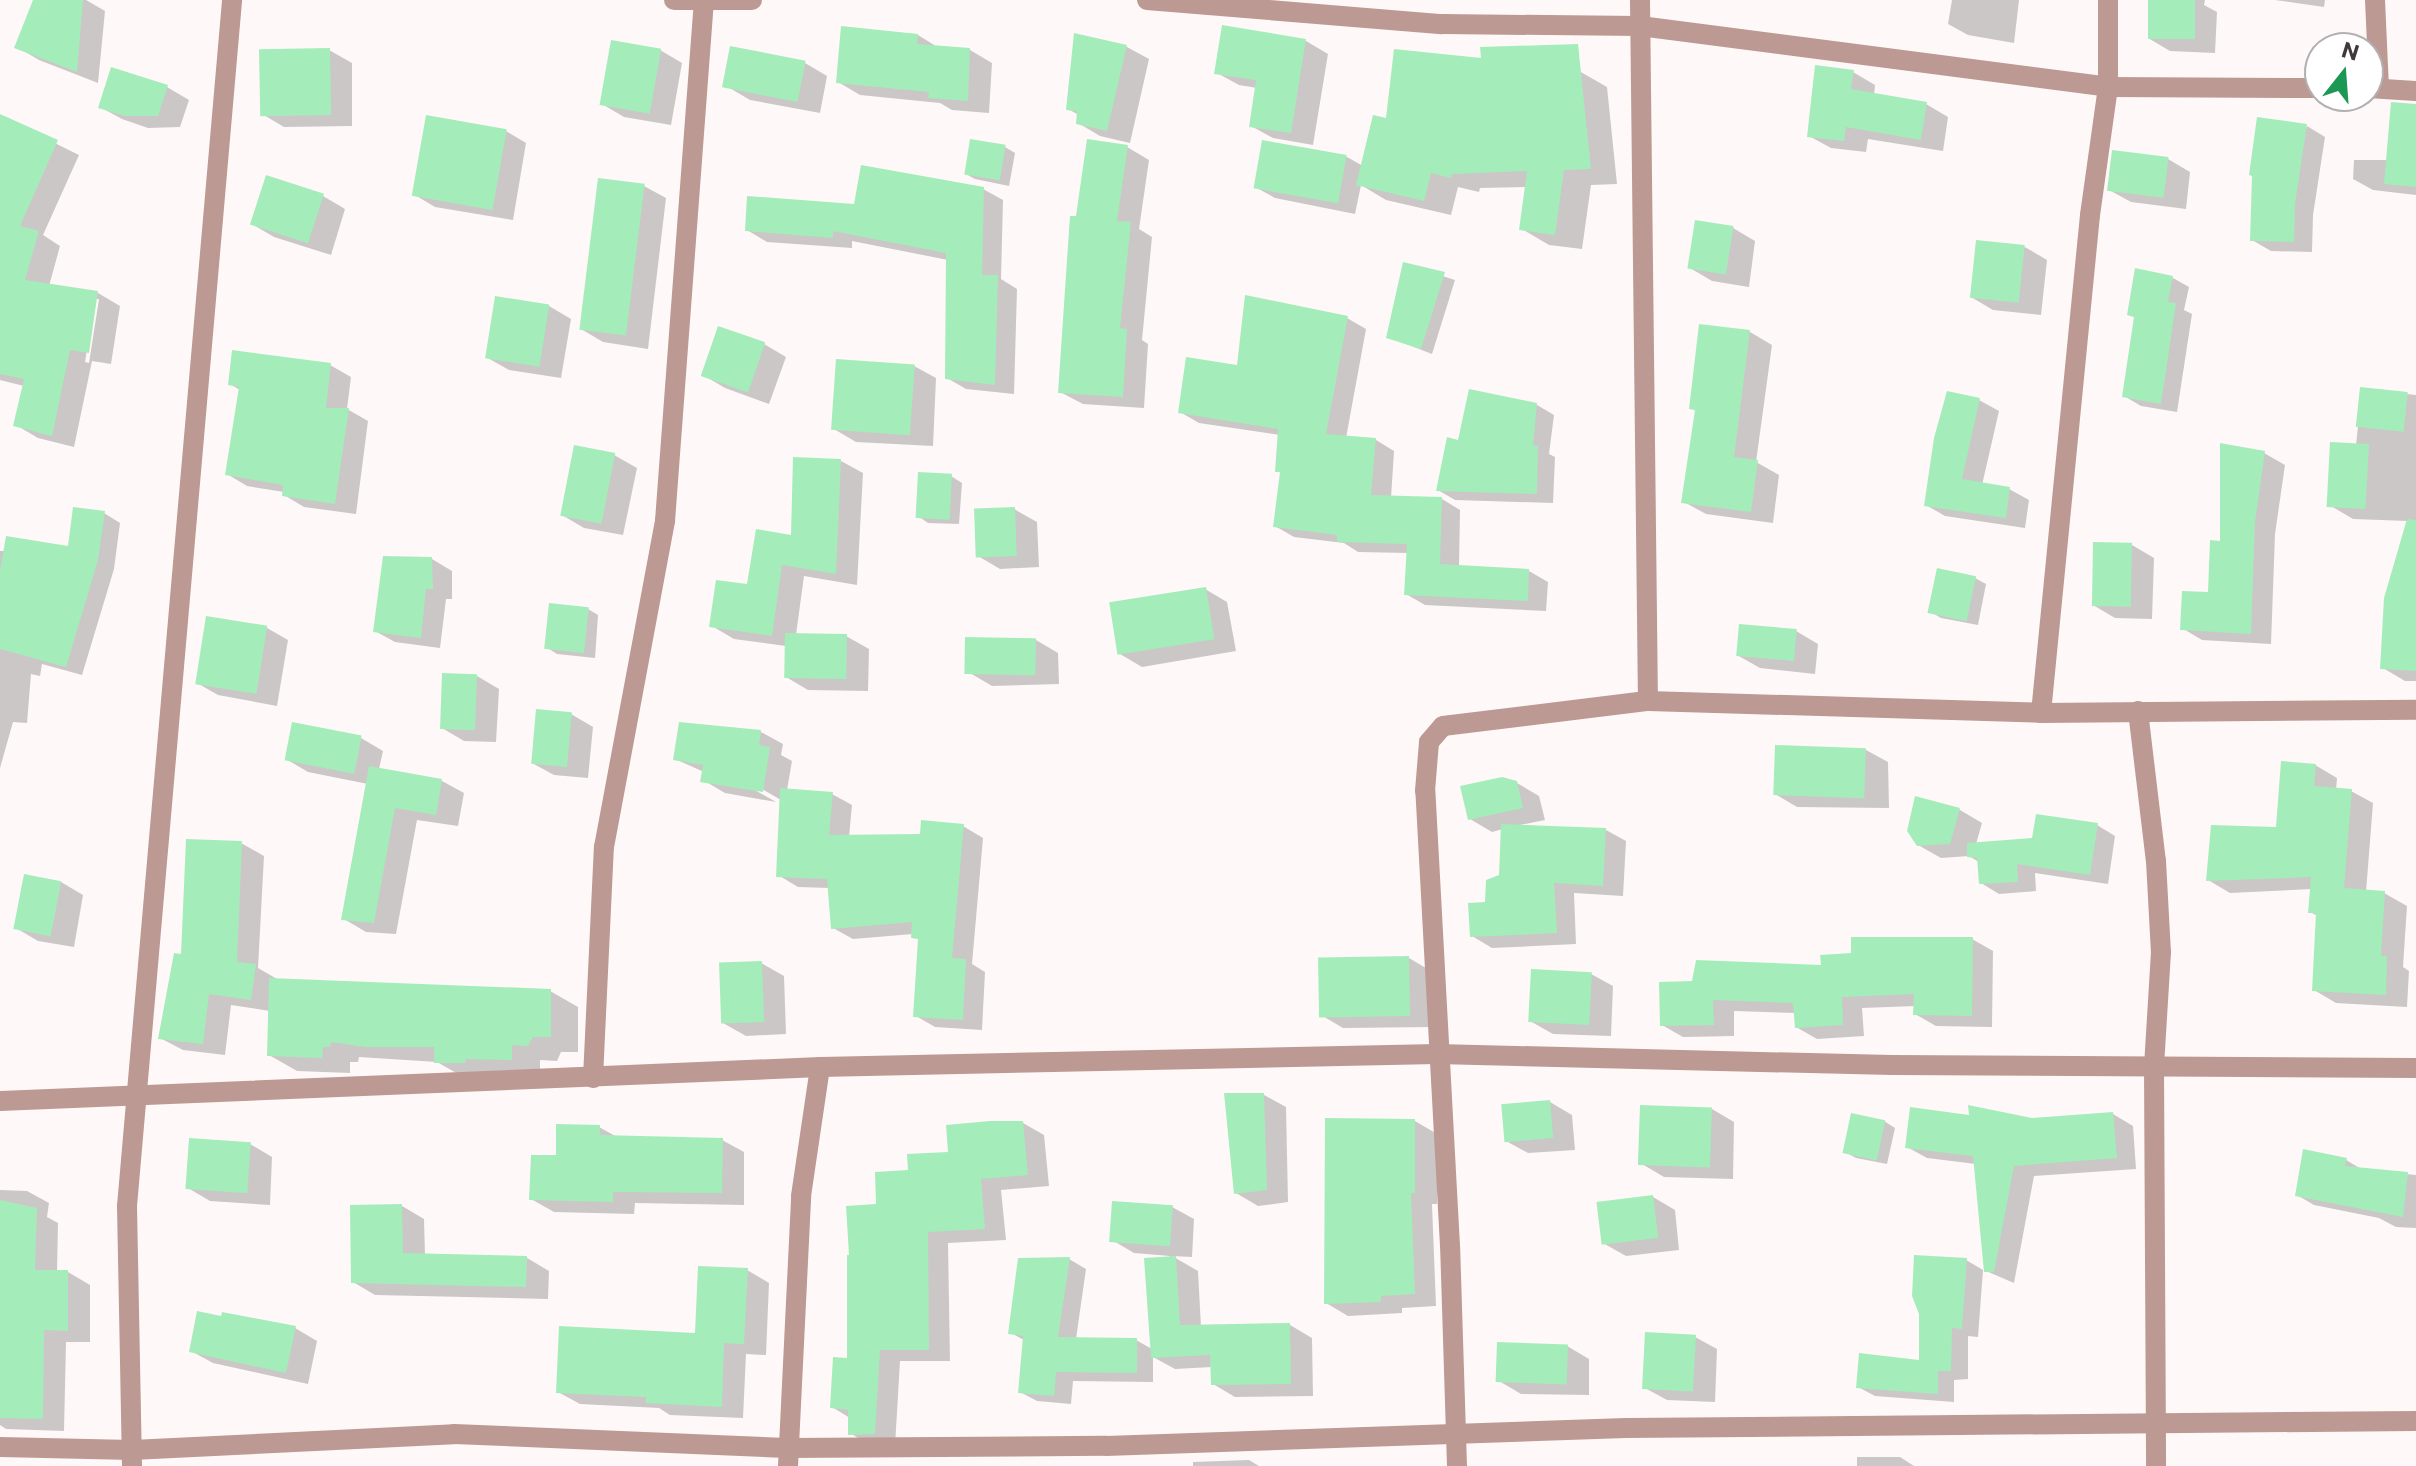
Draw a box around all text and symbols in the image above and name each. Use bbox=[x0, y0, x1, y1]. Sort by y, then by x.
north arrow bbox=[2304, 32, 2384, 112]
text: N bbox=[2339, 35, 2362, 66]

